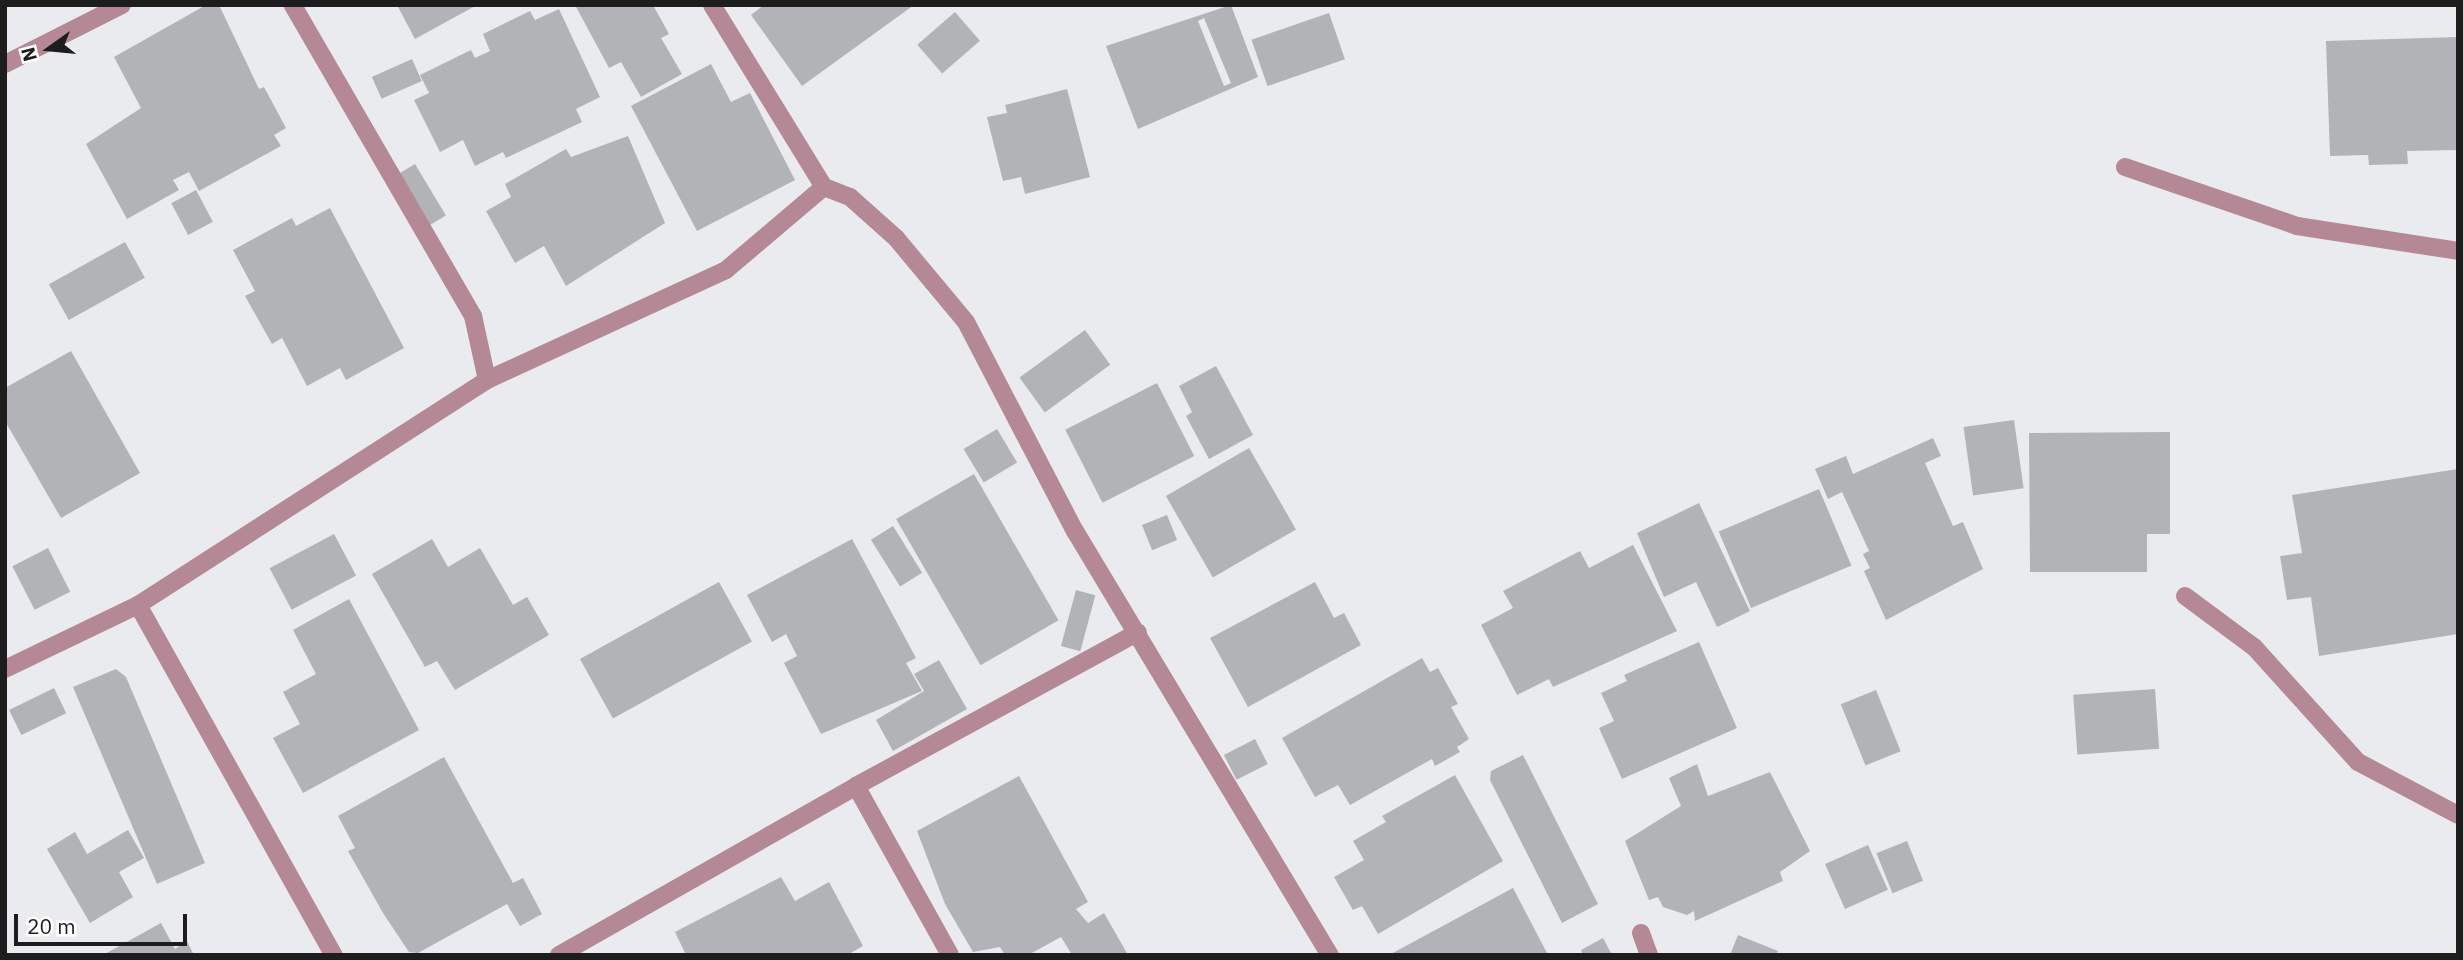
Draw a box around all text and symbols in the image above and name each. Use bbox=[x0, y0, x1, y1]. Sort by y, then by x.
north arrow bbox=[14, 14, 84, 84]
text: N bbox=[15, 45, 42, 64]
scale bar bbox=[18, 900, 191, 944]
text: 20 m bbox=[27, 912, 76, 940]

